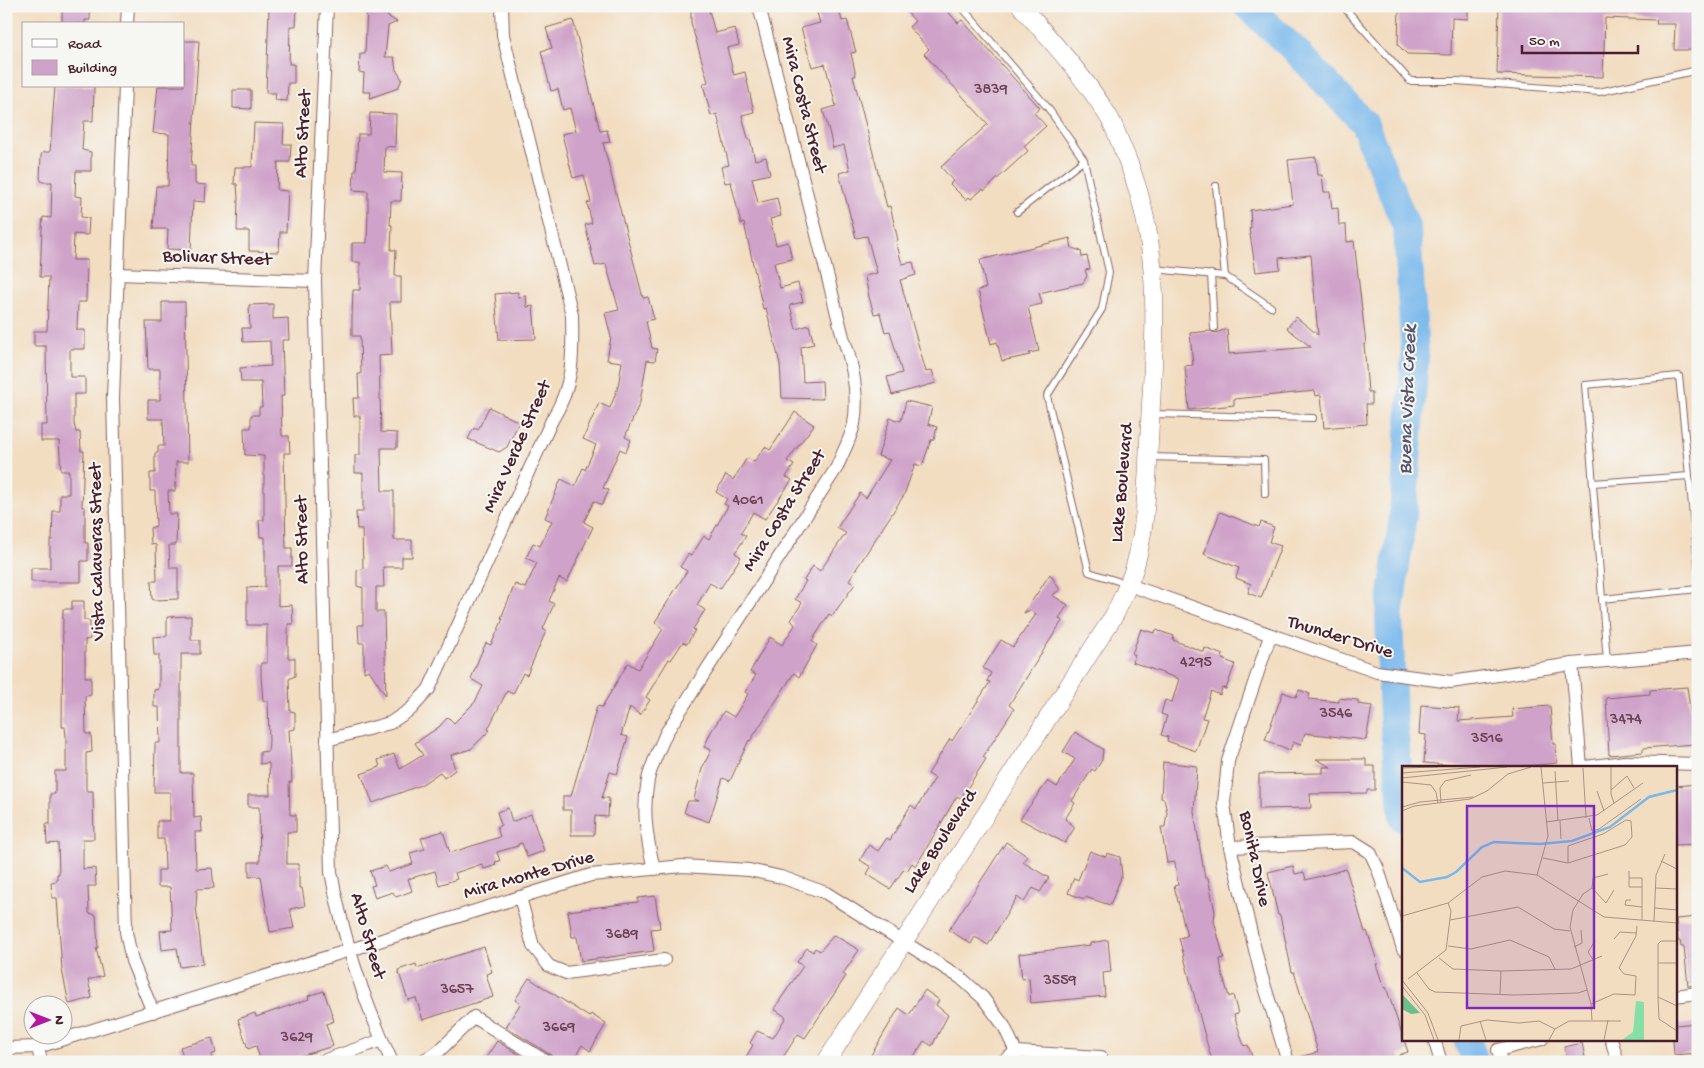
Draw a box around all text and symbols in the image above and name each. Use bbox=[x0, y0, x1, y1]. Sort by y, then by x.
legend bbox=[22, 22, 185, 88]
scale bar bbox=[1522, 22, 1638, 54]
text: 50 m bbox=[1529, 33, 1560, 51]
street label: Mira Costa Street bbox=[775, 34, 832, 178]
text: Road bbox=[68, 36, 102, 54]
text: Building bbox=[67, 60, 117, 78]
house number: 3839 bbox=[973, 81, 1008, 100]
street label: Alto Street bbox=[290, 87, 318, 179]
street label: Bolivar Street bbox=[161, 246, 274, 272]
water label: Buena Vista Creek bbox=[1395, 323, 1423, 475]
street label: Mira Verde Street bbox=[479, 375, 558, 517]
street label: Lake Boulevard bbox=[1106, 421, 1140, 544]
street label: Mira Costa Street bbox=[738, 444, 833, 576]
street label: Vista Calaveras Street bbox=[85, 461, 111, 642]
house number: 4061 bbox=[732, 492, 764, 511]
street label: Alto Street bbox=[291, 493, 315, 584]
street label: Thunder Drive bbox=[1284, 611, 1396, 665]
house number: 4295 bbox=[1180, 654, 1212, 673]
house number: 3546 bbox=[1319, 705, 1353, 724]
house number: 3474 bbox=[1609, 711, 1642, 730]
house number: 3516 bbox=[1470, 730, 1504, 749]
inset map bbox=[1402, 766, 1676, 1040]
street label: Lake Boulevard bbox=[899, 784, 984, 898]
street label: Bonita Drive bbox=[1232, 808, 1275, 909]
street label: Mira Monte Drive bbox=[461, 846, 597, 906]
street label: Alto Street bbox=[344, 890, 391, 984]
house number: 3689 bbox=[604, 926, 639, 945]
house number: 3559 bbox=[1042, 972, 1077, 991]
house number: 3657 bbox=[439, 981, 474, 1000]
north arrow bbox=[22, 996, 72, 1046]
text: N bbox=[50, 1015, 67, 1025]
house number: 3669 bbox=[542, 1019, 575, 1038]
house number: 3629 bbox=[280, 1029, 313, 1048]

